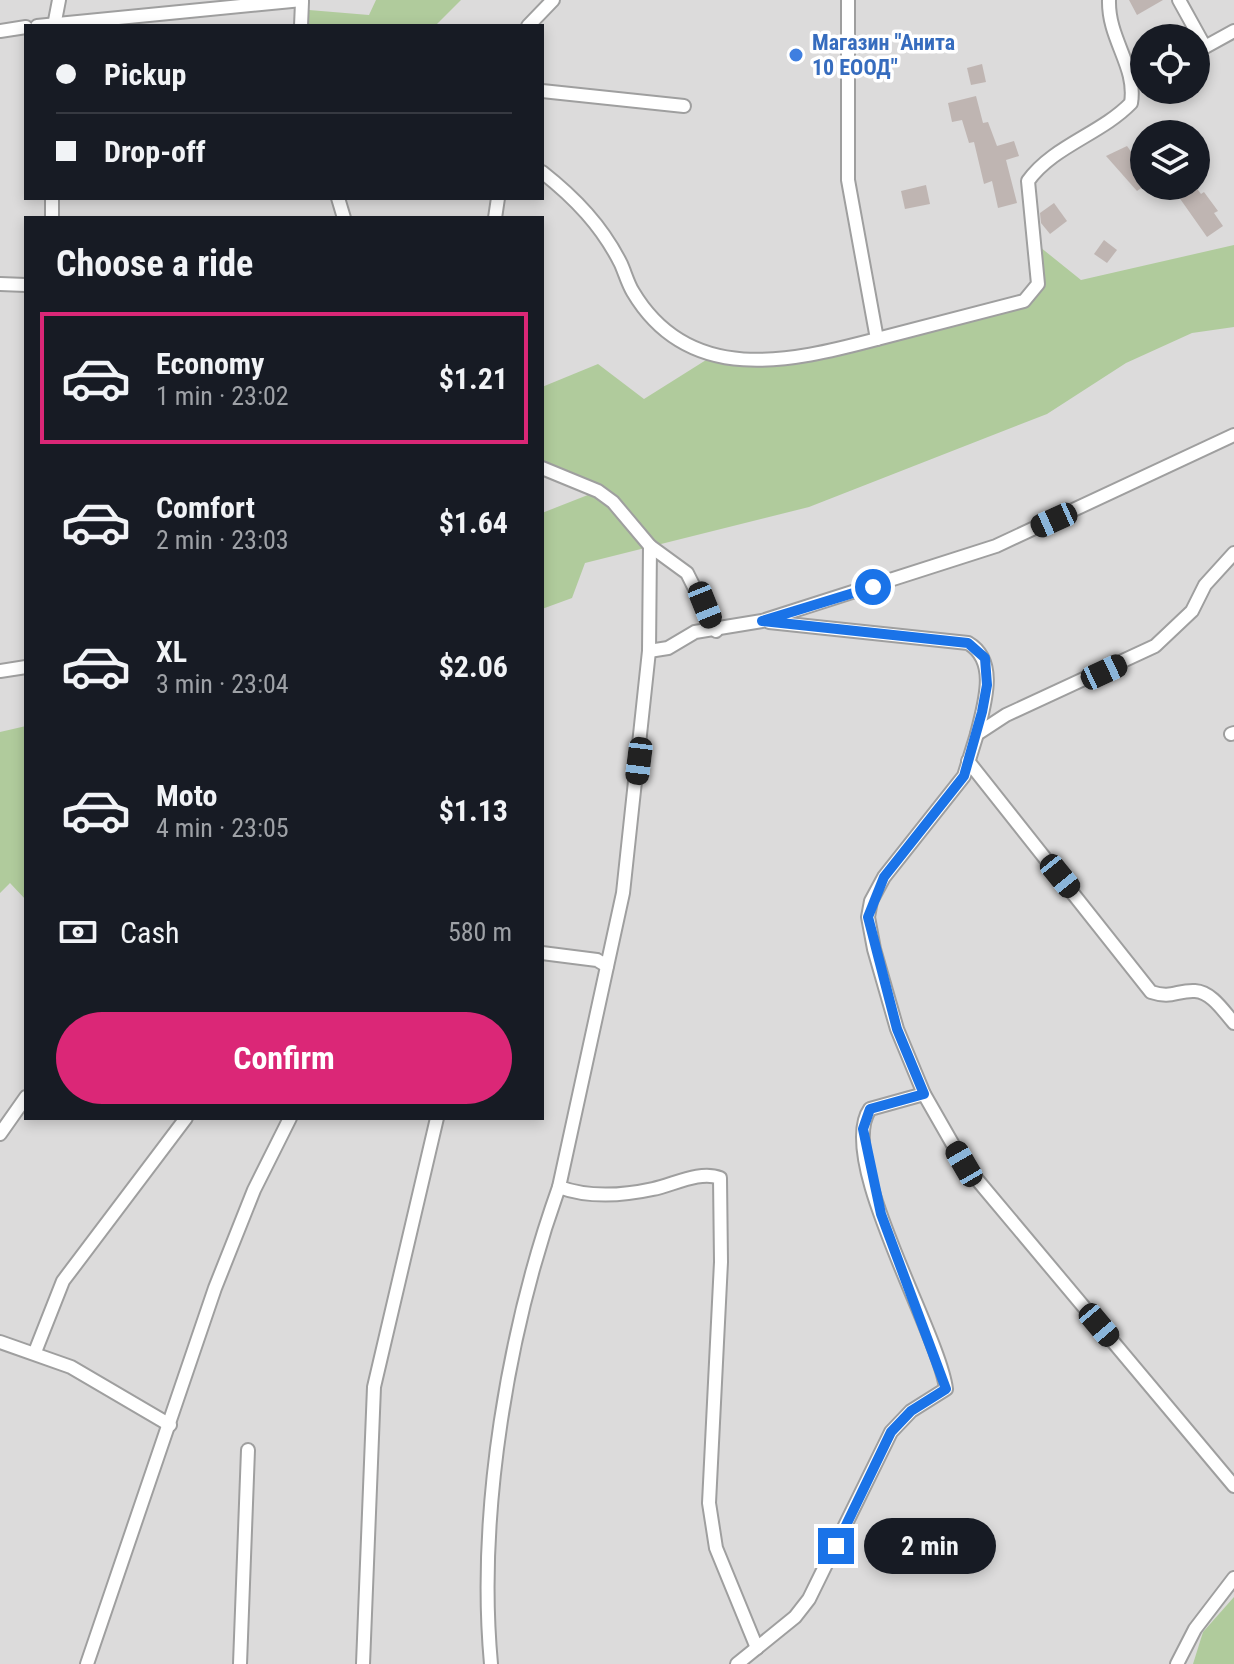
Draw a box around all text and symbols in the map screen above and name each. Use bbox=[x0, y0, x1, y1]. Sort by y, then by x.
map controls bbox=[1130, 24, 1210, 200]
button: locate bbox=[1130, 24, 1210, 104]
place label: Магазин "Анита 10 ЕООД" bbox=[812, 30, 955, 80]
marker: Магазин "Анита 10 ЕООД" bbox=[787, 46, 805, 64]
text: Pickup bbox=[104, 57, 186, 92]
button: layers bbox=[1130, 120, 1210, 200]
text: Drop-off bbox=[104, 134, 206, 169]
text: Choose a ride bbox=[56, 243, 253, 285]
icon: car bbox=[60, 342, 132, 414]
text: Economy bbox=[156, 346, 264, 381]
text: $1.21 bbox=[439, 361, 508, 396]
text: 1 min · 23:02 bbox=[156, 381, 289, 411]
icon: car bbox=[60, 486, 132, 558]
text: Comfort bbox=[156, 490, 255, 525]
car bbox=[1027, 499, 1081, 541]
text: $1.64 bbox=[439, 505, 508, 540]
text: 2 min · 23:03 bbox=[156, 525, 289, 555]
route start bbox=[855, 569, 891, 605]
car bbox=[685, 578, 725, 632]
icon: car bbox=[60, 630, 132, 702]
text: XL bbox=[156, 634, 187, 669]
text: $2.06 bbox=[439, 649, 508, 684]
car bbox=[1077, 651, 1131, 693]
text: 3 min · 23:04 bbox=[156, 669, 289, 699]
car bbox=[624, 736, 654, 786]
icon: car bbox=[60, 774, 132, 846]
text: Moto bbox=[156, 778, 217, 813]
text: $1.13 bbox=[439, 793, 508, 828]
text: 4 min · 23:05 bbox=[156, 813, 289, 843]
car bbox=[1036, 850, 1084, 902]
icon: cash bbox=[56, 910, 100, 954]
text: Cash bbox=[120, 915, 180, 950]
text: 580 m bbox=[448, 917, 512, 947]
button: Confirm bbox=[56, 1012, 512, 1104]
car bbox=[942, 1137, 986, 1191]
car bbox=[1074, 1299, 1124, 1351]
callout: 2 min bbox=[864, 1518, 996, 1574]
route end bbox=[818, 1528, 854, 1564]
text: 2 min bbox=[901, 1531, 959, 1561]

